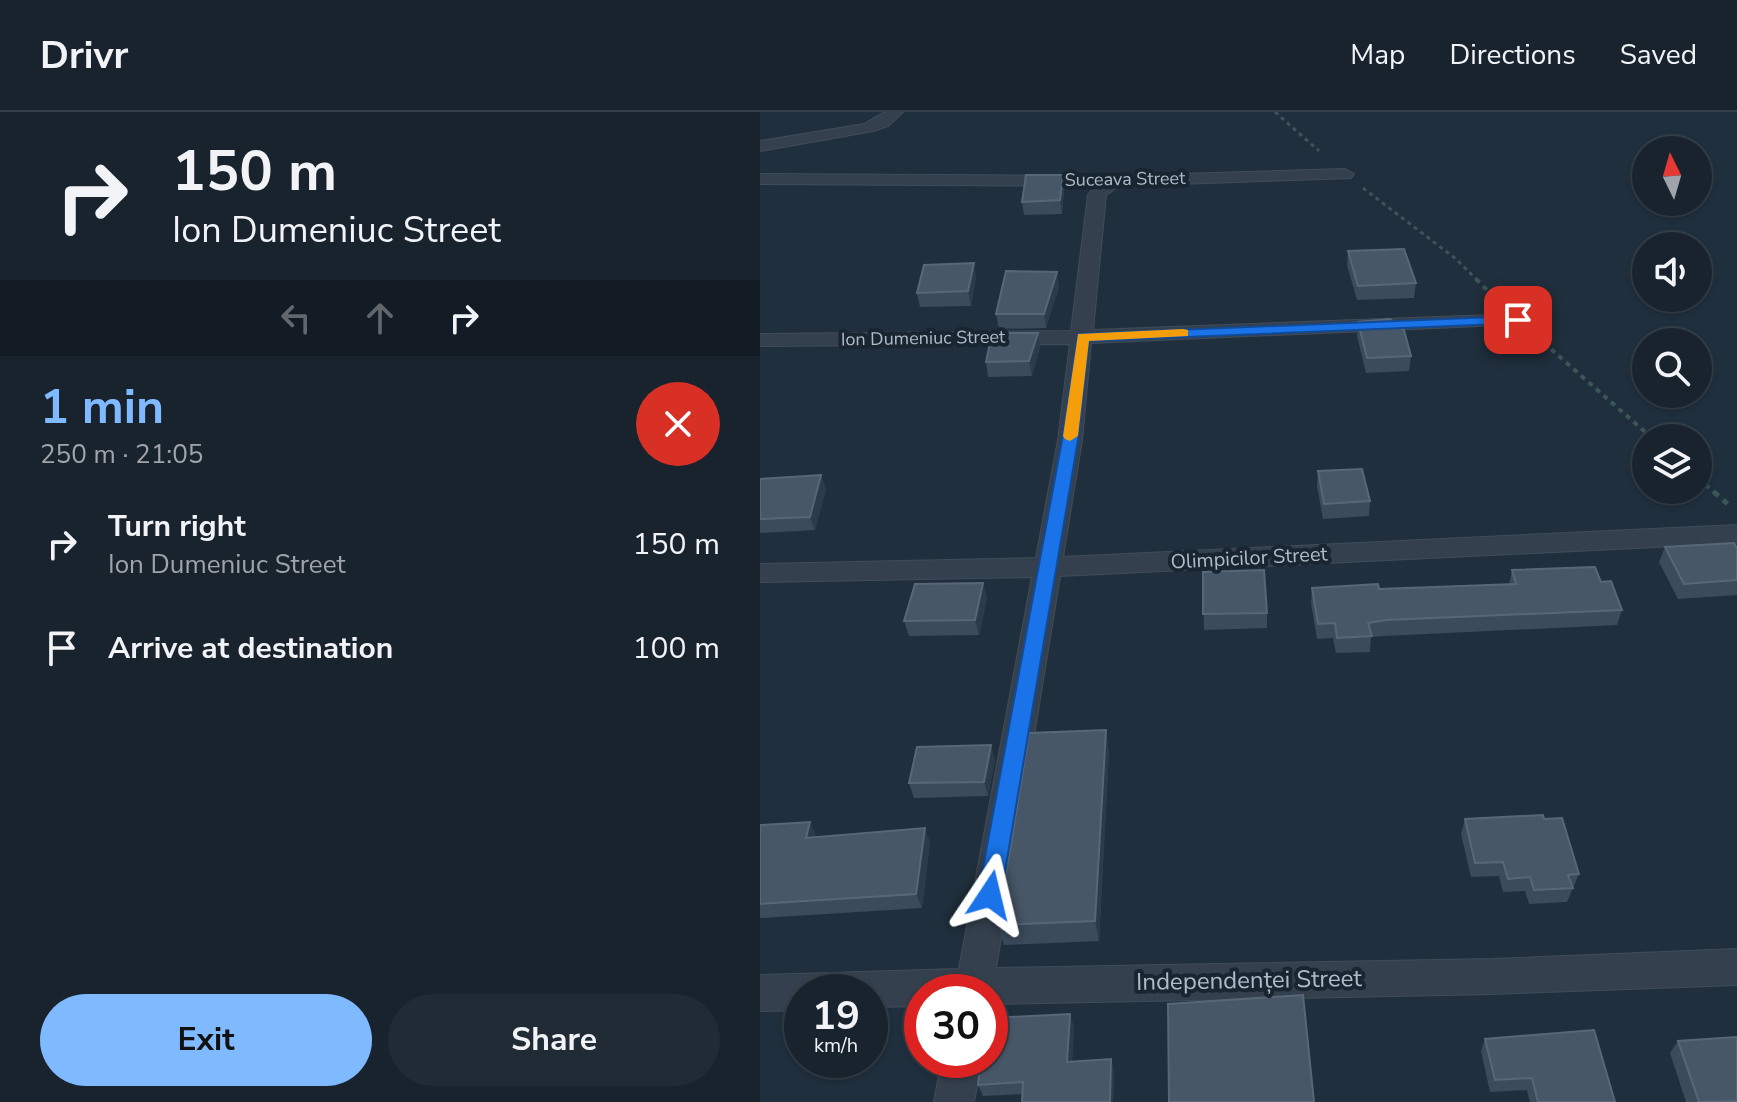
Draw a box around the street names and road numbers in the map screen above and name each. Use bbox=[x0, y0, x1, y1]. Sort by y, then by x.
street label: Suceava Street bbox=[1064, 166, 1186, 192]
street label: Ion Dumeniuc Street bbox=[841, 325, 1006, 351]
street label: Olimpicilor Street bbox=[1170, 540, 1329, 576]
street label: Independenței Street bbox=[1136, 962, 1363, 998]

